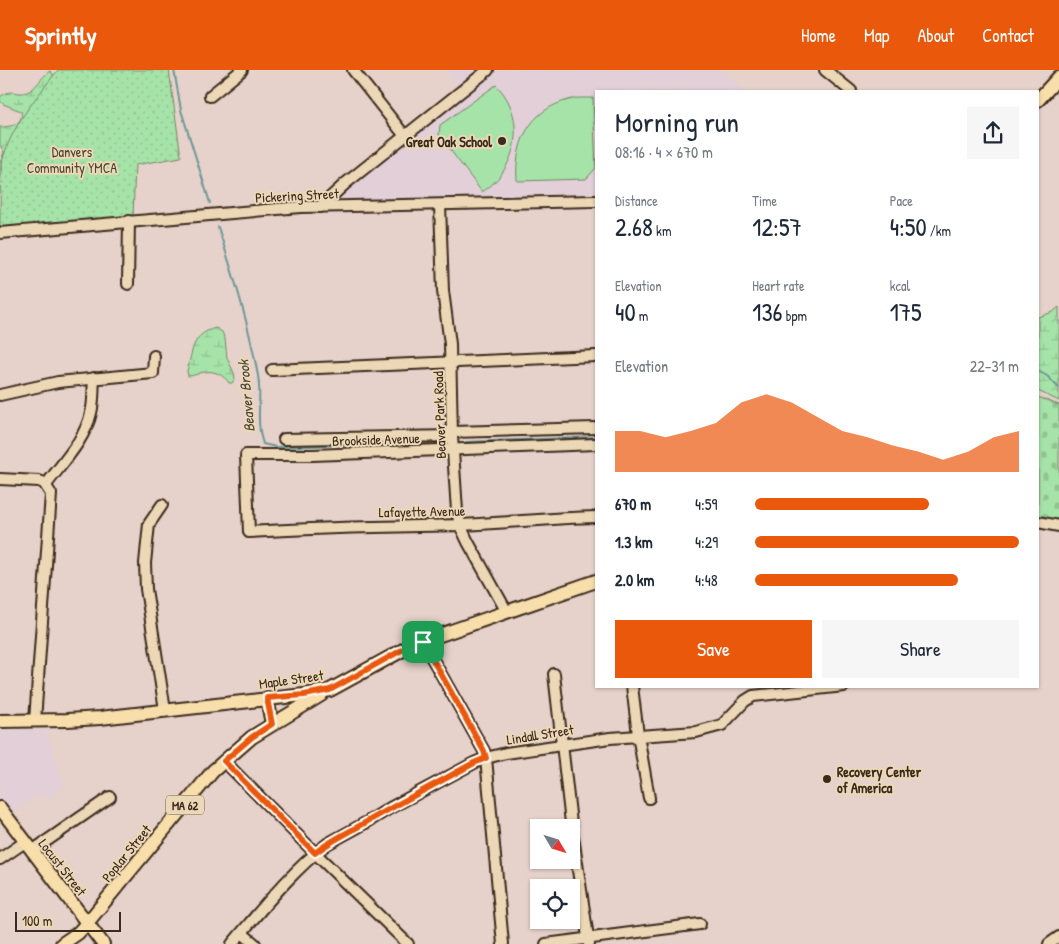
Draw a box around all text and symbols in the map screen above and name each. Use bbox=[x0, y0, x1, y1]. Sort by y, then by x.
text: Sprintly bbox=[25, 19, 97, 51]
text: Home bbox=[801, 23, 836, 48]
text: Map bbox=[864, 23, 889, 48]
text: About bbox=[917, 23, 954, 48]
text: Contact bbox=[982, 23, 1034, 48]
text: Morning run bbox=[615, 103, 739, 141]
button: share bbox=[967, 107, 1019, 159]
place label: Great Oak School bbox=[406, 132, 492, 151]
marker: Great Oak School bbox=[496, 135, 508, 147]
text: 08:16 · 4 × 670 m bbox=[615, 141, 713, 163]
park label: Danvers Community YMCA bbox=[27, 142, 117, 178]
street label: Pickering Street bbox=[255, 183, 339, 208]
text: Distance bbox=[615, 191, 658, 210]
text: Time bbox=[752, 191, 777, 210]
text: Pace bbox=[890, 191, 913, 210]
text: 2.68 bbox=[615, 210, 653, 244]
text: 12:57 bbox=[752, 210, 802, 244]
text: 4:50 bbox=[890, 210, 927, 244]
text: km bbox=[653, 221, 671, 240]
text: /km bbox=[927, 221, 951, 240]
text: Elevation bbox=[615, 276, 662, 295]
text: Heart rate bbox=[752, 276, 805, 295]
text: kcal bbox=[890, 276, 910, 295]
text: 40 bbox=[615, 295, 636, 329]
text: 136 bbox=[752, 295, 783, 329]
text: 175 bbox=[890, 295, 922, 329]
text: m bbox=[636, 306, 648, 325]
text: bpm bbox=[783, 306, 807, 325]
text: Elevation bbox=[615, 355, 668, 377]
text: 22–31 m bbox=[970, 355, 1019, 377]
water label: Beaver Brook bbox=[232, 357, 260, 433]
street label: Beaver Park Road bbox=[428, 370, 450, 459]
street label: Brookside Avenue bbox=[332, 428, 421, 450]
text: 670 m bbox=[615, 493, 651, 515]
text: 4:59 bbox=[695, 493, 717, 515]
street label: Lafayette Avenue bbox=[379, 501, 466, 522]
text: 1.3 km bbox=[615, 531, 653, 553]
text: 4:29 bbox=[695, 531, 718, 553]
text: 2.0 km bbox=[615, 569, 654, 591]
text: 4:48 bbox=[695, 569, 718, 591]
button: Save bbox=[615, 620, 812, 678]
button: Share bbox=[822, 620, 1019, 678]
pin bbox=[402, 621, 444, 663]
icon: arrive bbox=[409, 628, 437, 656]
street label: Maple Street bbox=[258, 665, 325, 694]
street label: Lindall Street bbox=[505, 719, 575, 749]
place label: Recovery Center of America bbox=[837, 762, 922, 797]
marker: Recovery Center of America bbox=[821, 773, 833, 785]
road number: MA 62 bbox=[166, 796, 204, 814]
north arrow bbox=[530, 819, 580, 869]
map controls bbox=[530, 819, 580, 929]
street label: Poplar Street bbox=[97, 820, 156, 886]
street label: Locust Street bbox=[35, 834, 91, 900]
button: locate bbox=[530, 879, 580, 929]
scale bar bbox=[15, 909, 121, 932]
text: 100 m bbox=[22, 911, 52, 930]

